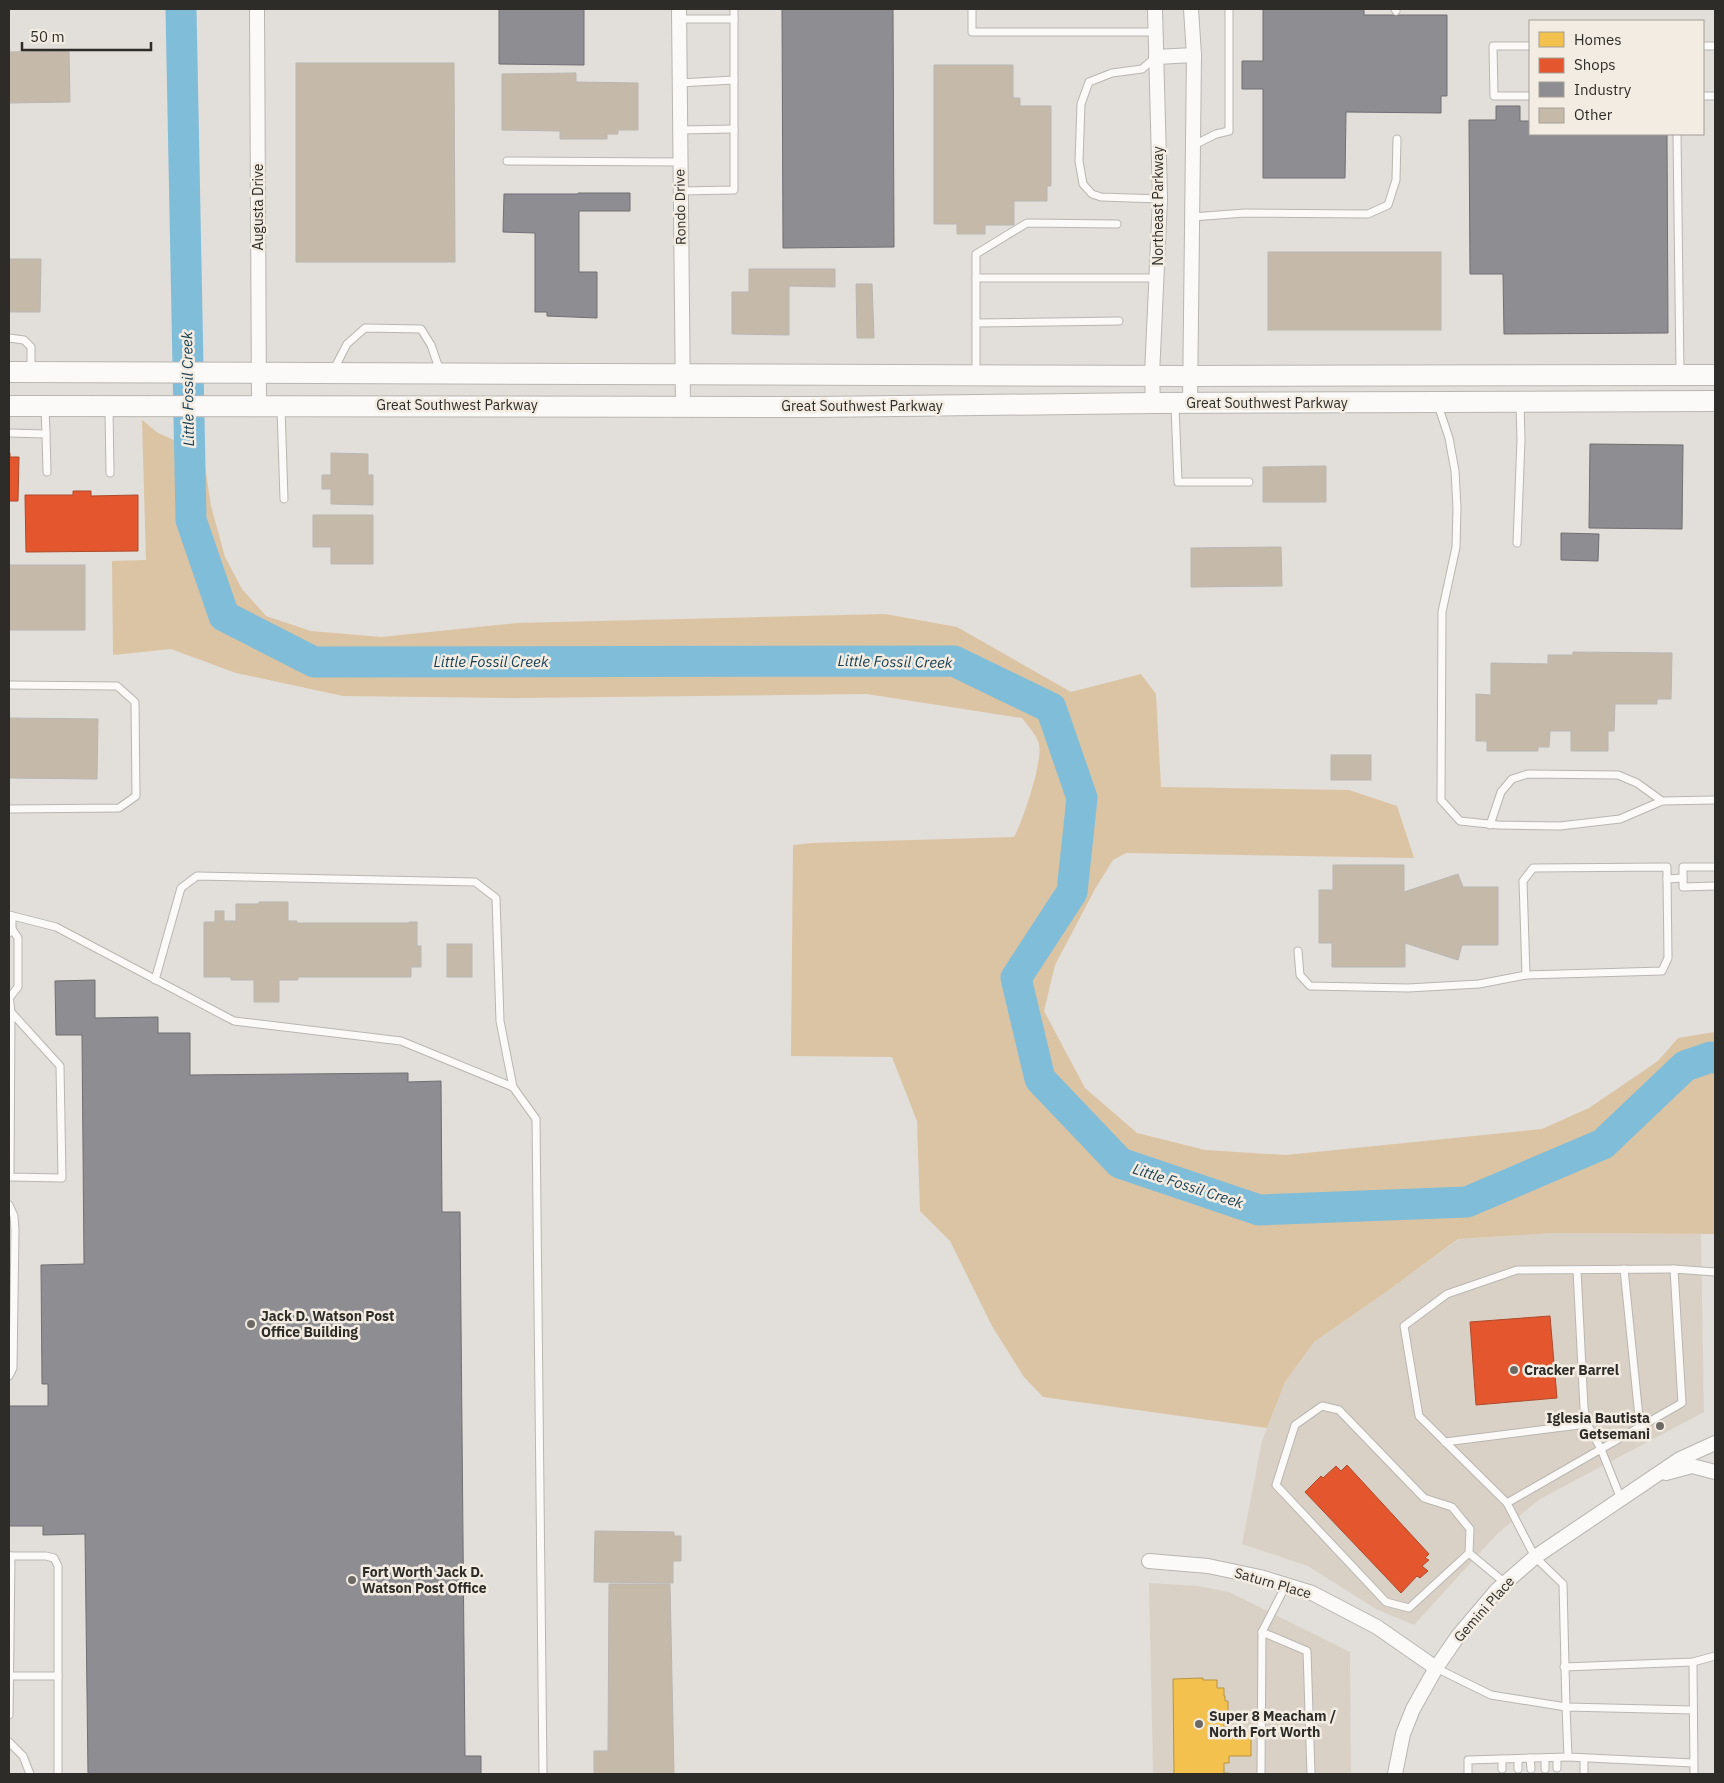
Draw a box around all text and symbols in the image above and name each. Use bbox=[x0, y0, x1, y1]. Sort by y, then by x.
scale bar bbox=[22, 20, 151, 52]
legend bbox=[1529, 20, 1704, 135]
text: 50 m bbox=[30, 27, 65, 46]
text: Homes bbox=[1574, 30, 1622, 49]
text: Shops bbox=[1574, 55, 1616, 74]
text: Industry bbox=[1574, 80, 1632, 99]
text: Other bbox=[1574, 105, 1613, 124]
street label: Northeast Parkway bbox=[1149, 146, 1167, 266]
street label: Augusta Drive bbox=[249, 163, 267, 251]
street label: Rondo Drive bbox=[670, 168, 690, 245]
water label: Little Fossil Creek bbox=[177, 331, 198, 447]
street label: Great Southwest Parkway bbox=[1186, 394, 1348, 412]
street label: Great Southwest Parkway bbox=[376, 396, 538, 414]
street label: Great Southwest Parkway bbox=[781, 397, 943, 415]
water label: Little Fossil Creek bbox=[837, 651, 953, 672]
water label: Little Fossil Creek bbox=[434, 652, 549, 671]
water label: Little Fossil Creek bbox=[1131, 1159, 1246, 1212]
place label: Jack D. Watson Post Office Building bbox=[261, 1307, 394, 1341]
marker: Jack D. Watson Post Office Building bbox=[245, 1318, 257, 1330]
place label: Cracker Barrel bbox=[1524, 1361, 1619, 1379]
marker: Cracker Barrel bbox=[1508, 1364, 1520, 1376]
place label: Iglesia Bautista Getsemani bbox=[1546, 1409, 1650, 1443]
marker: Iglesia Bautista Getsemani bbox=[1654, 1420, 1666, 1432]
place label: Fort Worth Jack D. Watson Post Office bbox=[362, 1563, 487, 1597]
street label: Saturn Place bbox=[1232, 1563, 1314, 1603]
street label: Gemini Place bbox=[1450, 1572, 1518, 1646]
marker: Fort Worth Jack D. Watson Post Office bbox=[346, 1574, 358, 1586]
place label: Super 8 Meacham / North Fort Worth bbox=[1209, 1707, 1336, 1741]
marker: Super 8 Meacham / North Fort Worth bbox=[1193, 1718, 1205, 1730]

